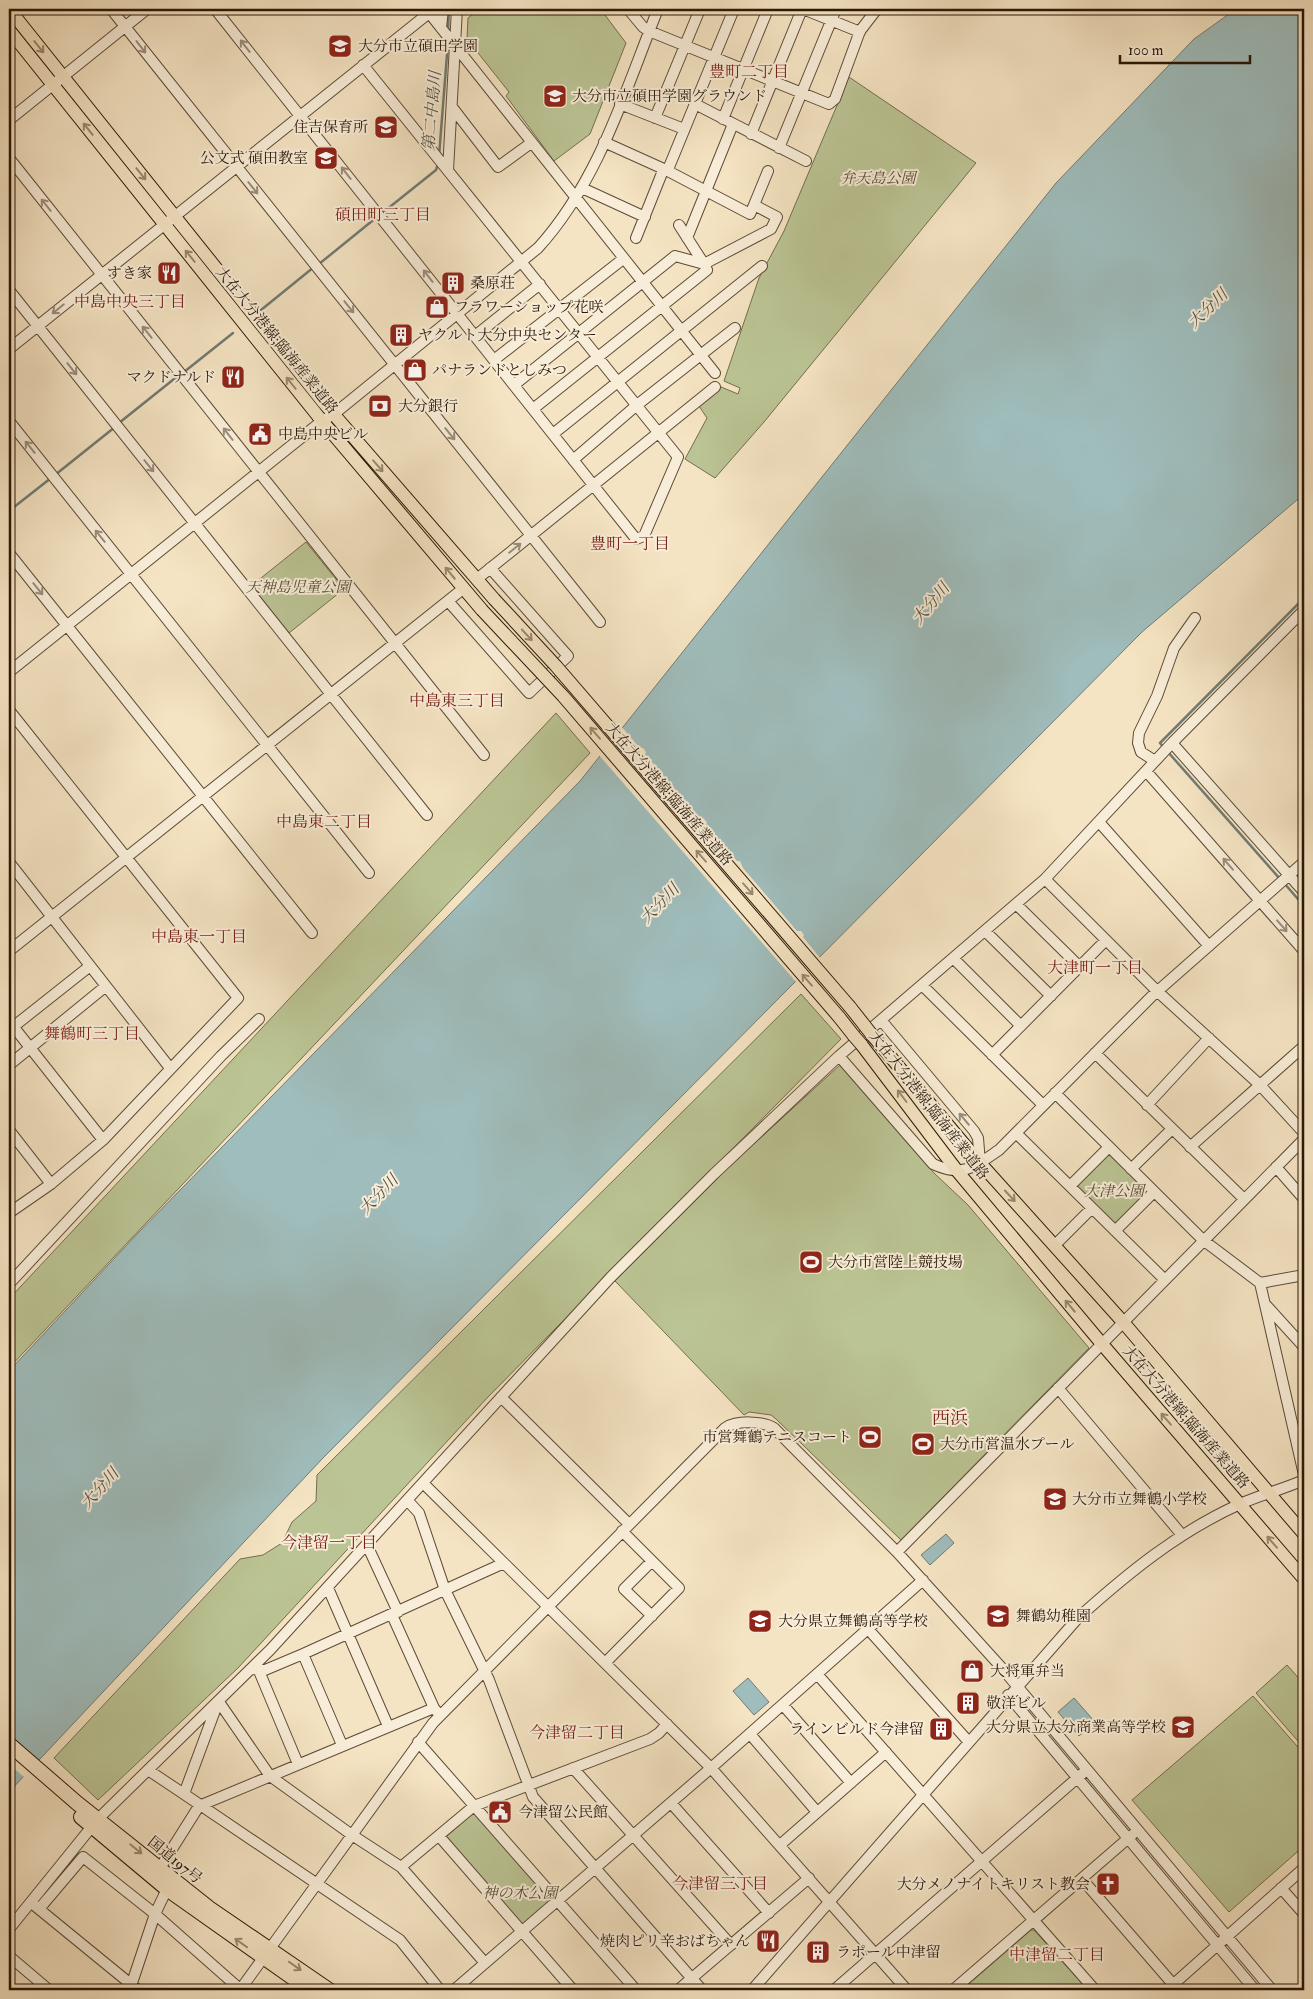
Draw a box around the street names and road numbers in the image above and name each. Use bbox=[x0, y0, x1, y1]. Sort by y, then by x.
street label: 大在大分港線;臨海産業道路 bbox=[211, 263, 342, 418]
street label: 大在大分港線;臨海産業道路 bbox=[601, 719, 736, 870]
street label: 大在大分港線;臨海産業道路 bbox=[865, 1027, 993, 1184]
street label: 大在大分港線;臨海産業道路 bbox=[1118, 1342, 1253, 1493]
street label: 国道197号 bbox=[143, 1833, 206, 1888]

